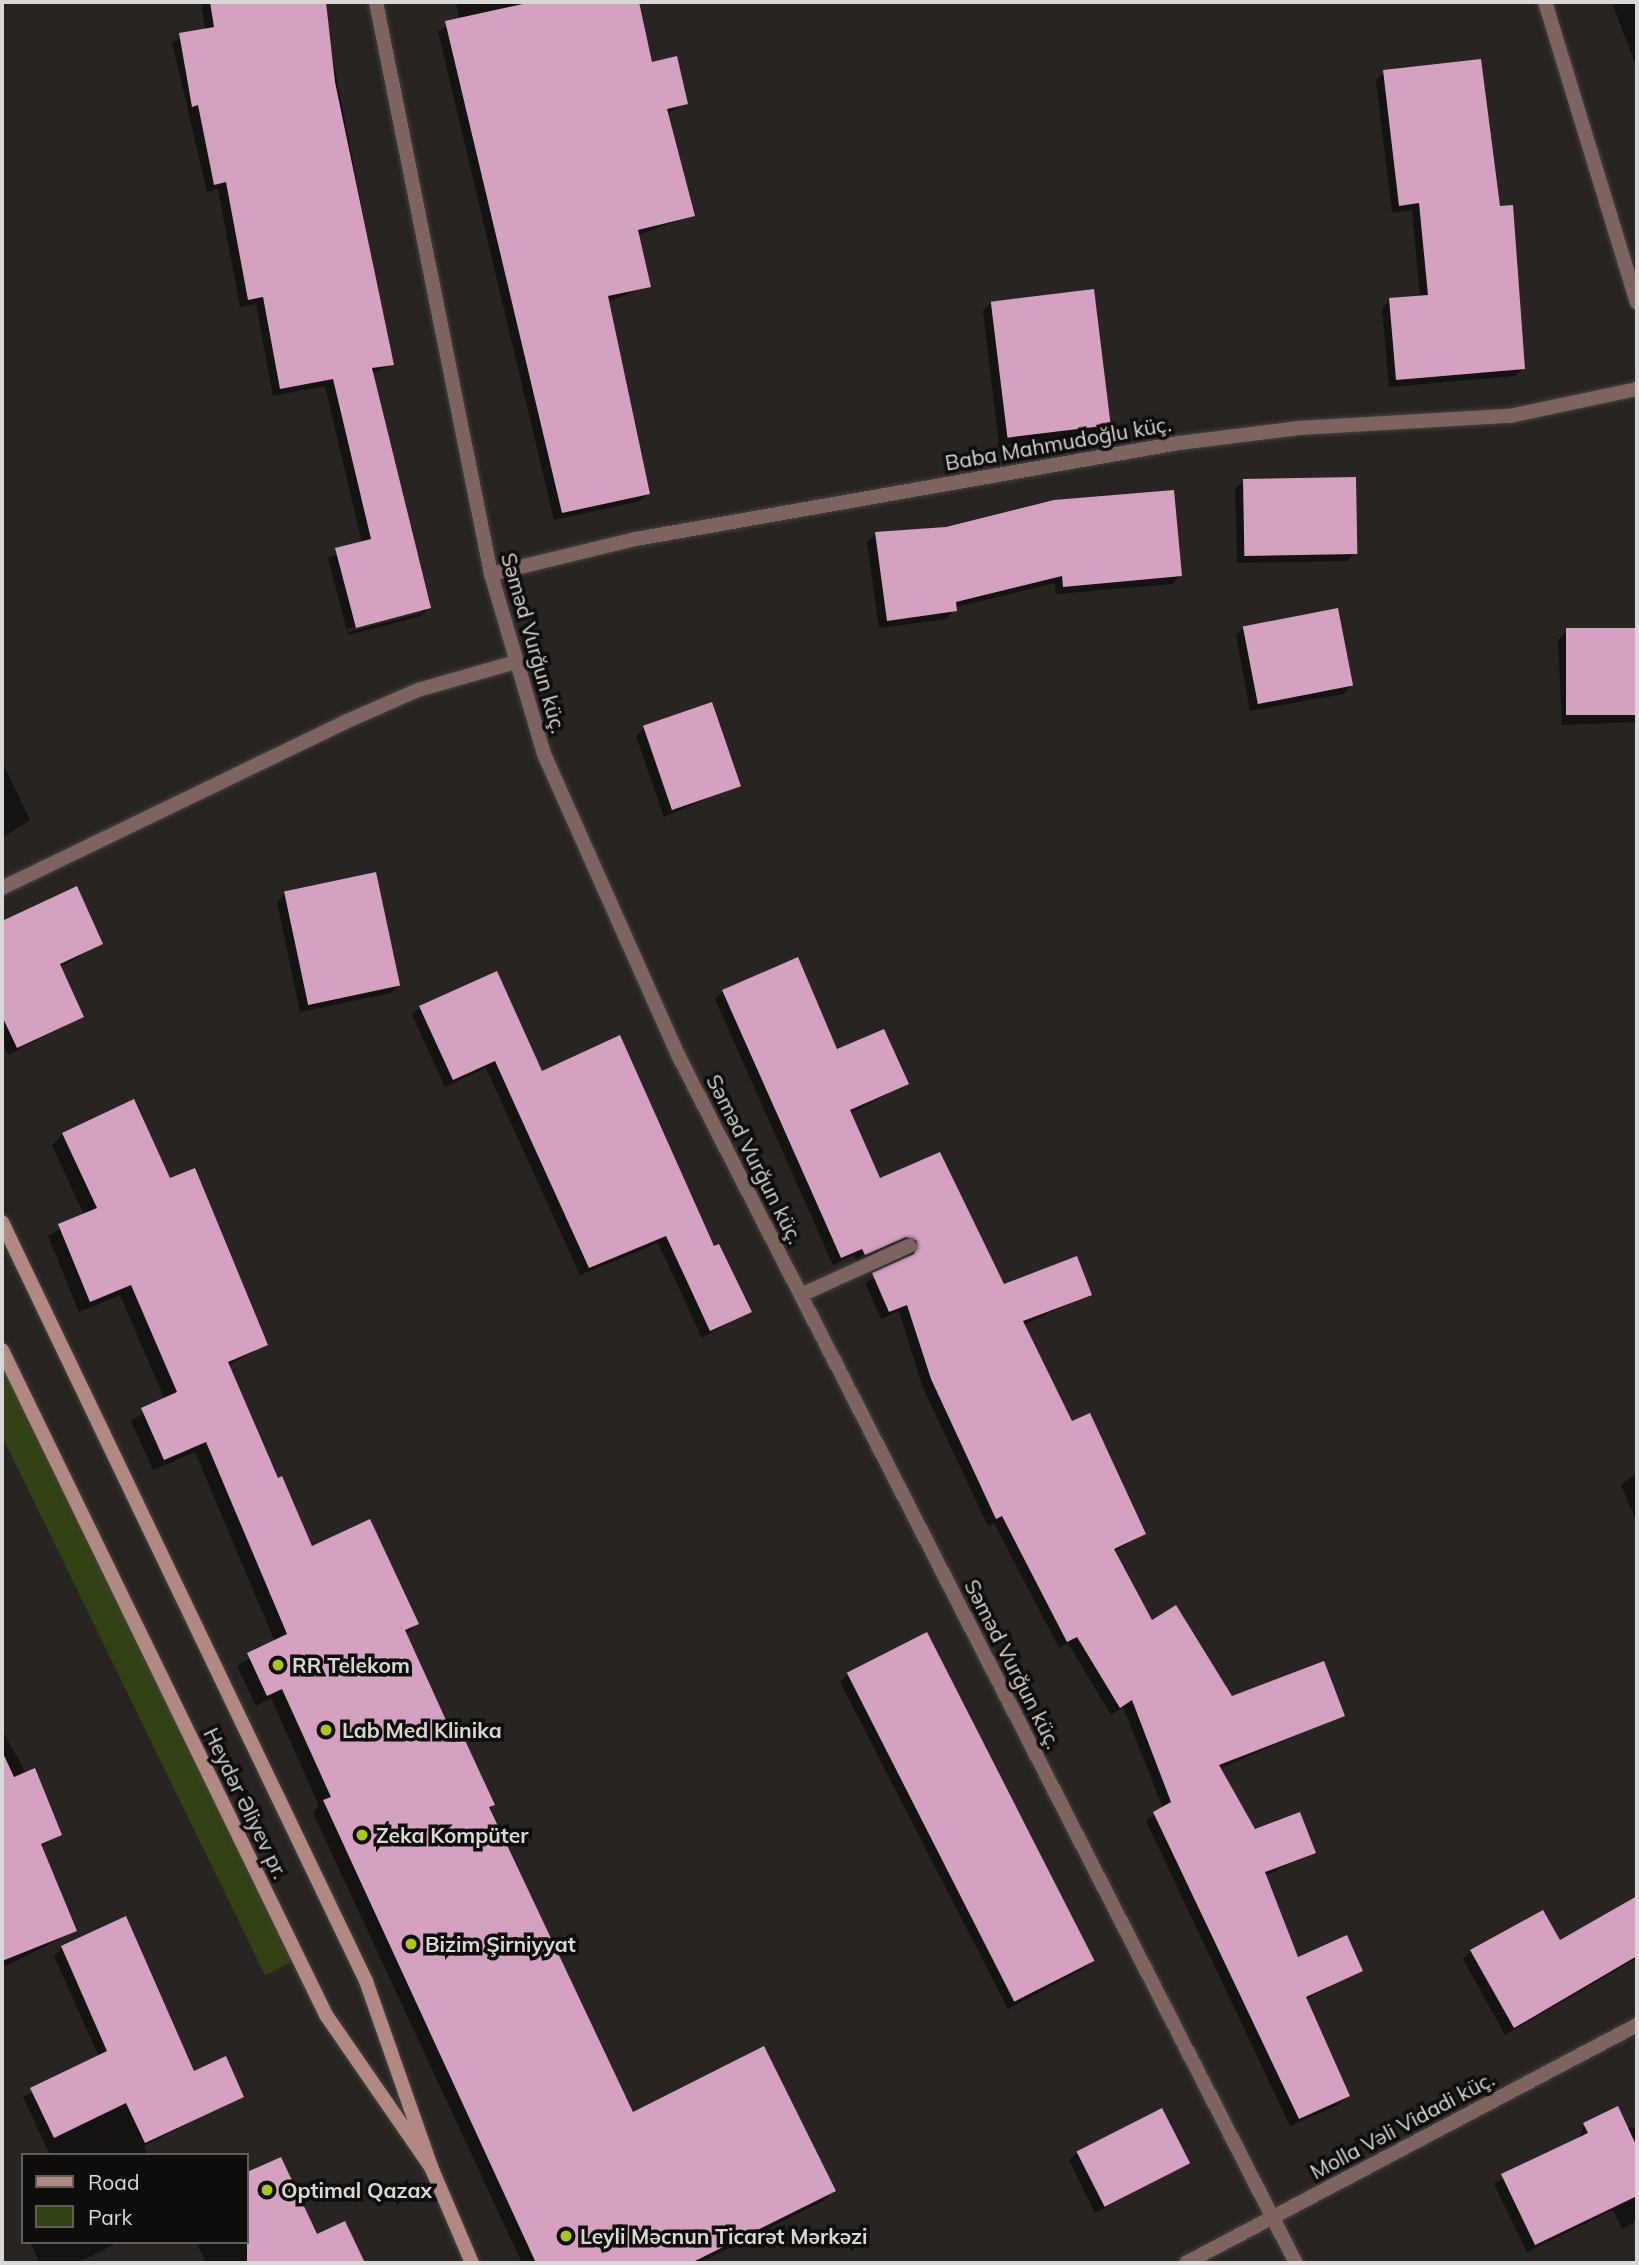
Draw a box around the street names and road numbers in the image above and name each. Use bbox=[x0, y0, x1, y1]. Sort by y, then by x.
street label: Baba Mahmudoğlu küç. bbox=[943, 411, 1173, 475]
street label: Səməd Vurğun küç. bbox=[496, 550, 572, 736]
street label: Səməd Vurğun küç. bbox=[701, 1070, 809, 1248]
street label: Səməd Vurğun küç. bbox=[959, 1575, 1067, 1753]
street label: Heydər Əliyev pr. bbox=[199, 1723, 293, 1883]
street label: Molla Vəli Vidadi küç. bbox=[1306, 2066, 1498, 2184]

